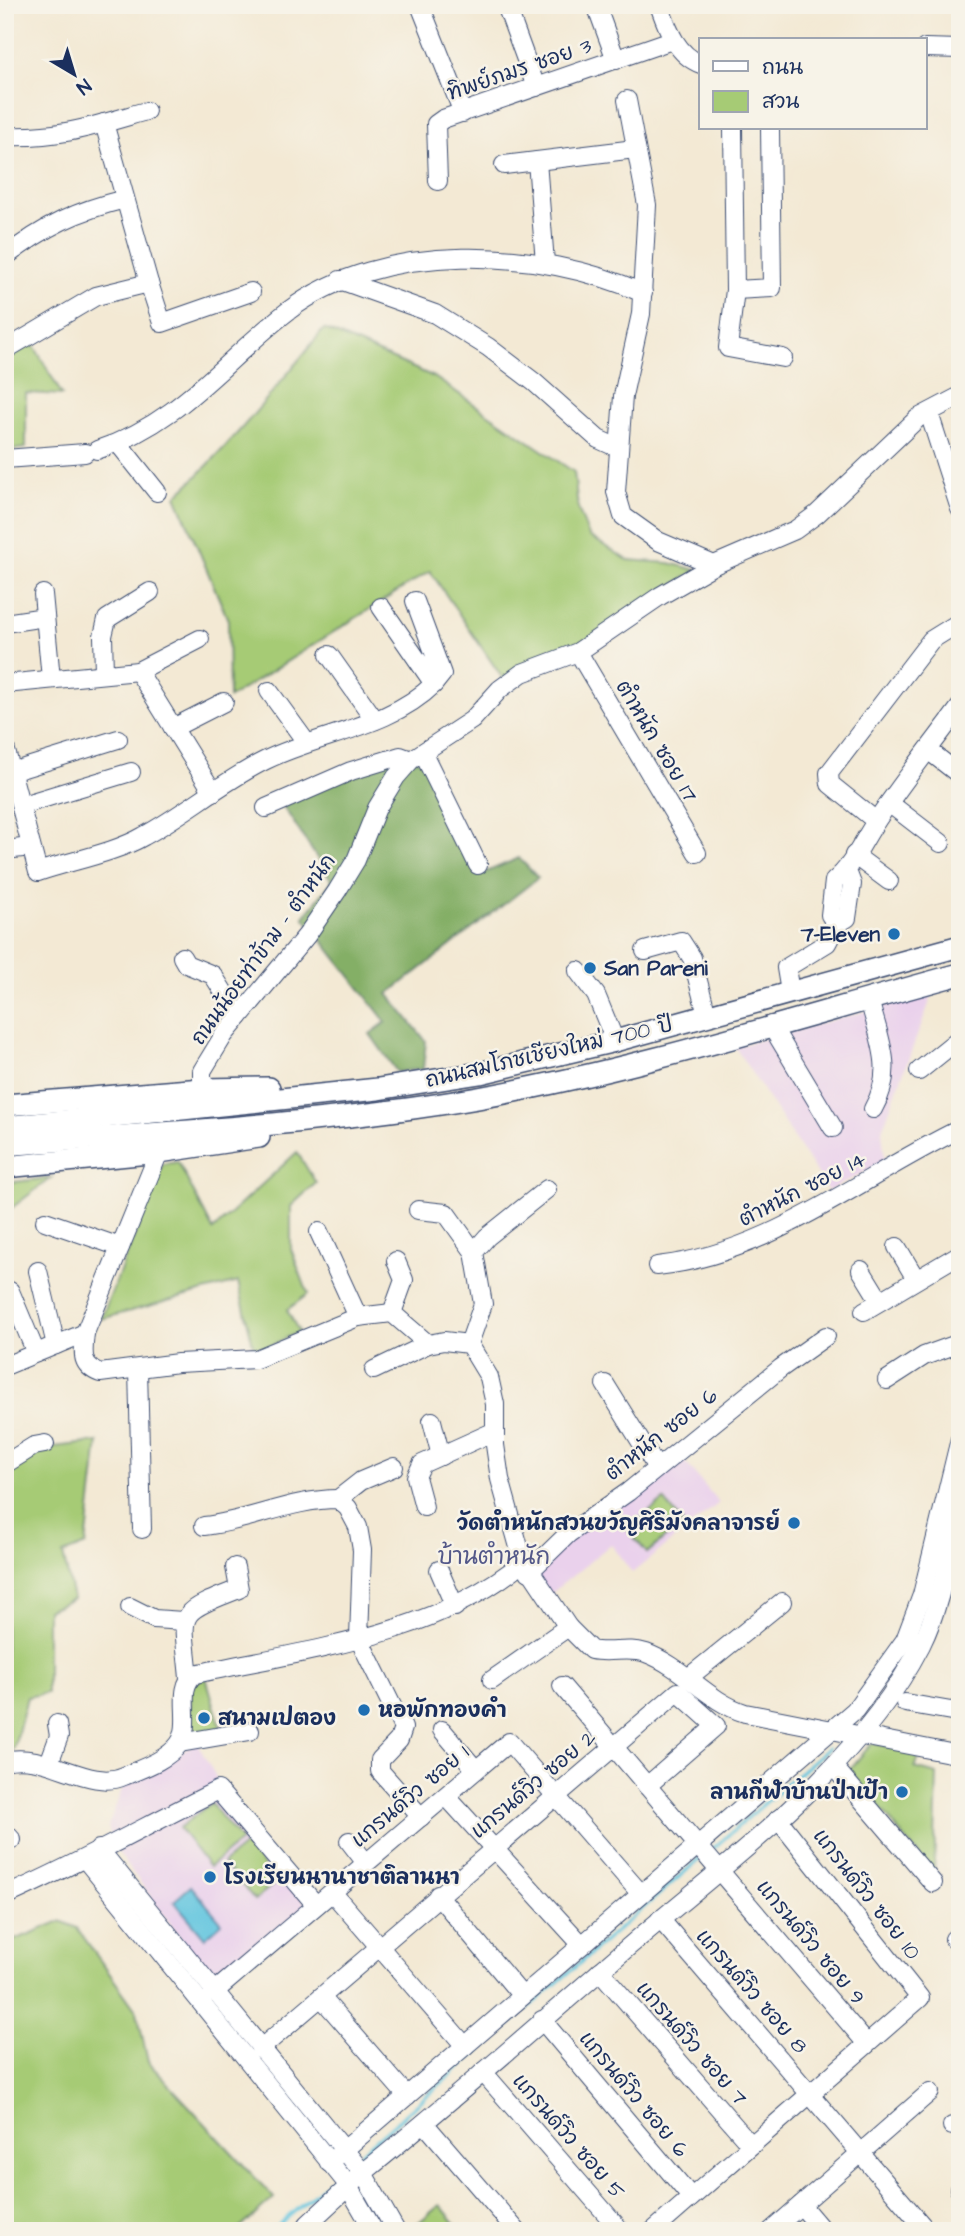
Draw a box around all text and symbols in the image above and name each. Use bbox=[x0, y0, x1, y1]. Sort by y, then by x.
street label: ทิพย์ภมร ซอย 3 bbox=[443, 31, 596, 108]
north arrow bbox=[38, 38, 108, 108]
legend bbox=[699, 38, 926, 130]
text: ถนน bbox=[762, 53, 803, 82]
text: N bbox=[70, 72, 97, 101]
text: สวน bbox=[762, 87, 799, 116]
street label: ตำหนัก ซอย 17 bbox=[609, 675, 705, 808]
street label: ถนนน้อยท่าข้าม - ตำหนัก bbox=[184, 848, 343, 1051]
place label: 7-Eleven bbox=[800, 920, 880, 949]
marker: 7-Eleven bbox=[886, 926, 902, 942]
place label: San Pareni bbox=[603, 954, 709, 983]
marker: San Pareni bbox=[582, 960, 598, 976]
street label: ถนนสมโภชเชียงใหม่ 700 ปี bbox=[423, 1010, 676, 1095]
street label: ตำหนัก ซอย 14 bbox=[734, 1145, 871, 1234]
street label: ตำหนัก ซอย 6 bbox=[599, 1381, 724, 1487]
place label: วัดตำหนักสวนขวัญศิริมังคลาจารย์ bbox=[457, 1508, 780, 1538]
marker: วัดตำหนักสวนขวัญศิริมังคลาจารย์ bbox=[786, 1515, 802, 1531]
district label: บ้านตำหนัก bbox=[438, 1540, 550, 1573]
place label: หอพักทองคำ bbox=[378, 1695, 506, 1725]
marker: หอพักทองคำ bbox=[356, 1702, 372, 1718]
place label: สนามเปตอง bbox=[218, 1704, 336, 1733]
marker: สนามเปตอง bbox=[196, 1710, 212, 1726]
street label: แกรนด์วิว ซอย 2 bbox=[465, 1723, 602, 1845]
street label: แกรนด์วิว ซอย 1 bbox=[345, 1738, 476, 1854]
place label: ลานกีฬาบ้านป่าเป้า bbox=[710, 1777, 888, 1807]
marker: ลานกีฬาบ้านป่าเป้า bbox=[894, 1784, 910, 1800]
street label: แกรนด์วิว ซอย 10 bbox=[806, 1823, 927, 1966]
place label: โรงเรียนนานาชาติลานนา bbox=[223, 1862, 460, 1892]
marker: โรงเรียนนานาชาติลานนา bbox=[202, 1869, 218, 1885]
street label: แกรนด์วิว ซอย 9 bbox=[750, 1874, 872, 2011]
street label: แกรนด์วิว ซอย 8 bbox=[689, 1923, 814, 2060]
street label: แกรนด์วิว ซอย 7 bbox=[629, 1975, 754, 2112]
street label: แกรนด์วิว ซอย 6 bbox=[572, 2025, 695, 2164]
street label: แกรนด์วิว ซอย 5 bbox=[506, 2067, 632, 2206]

